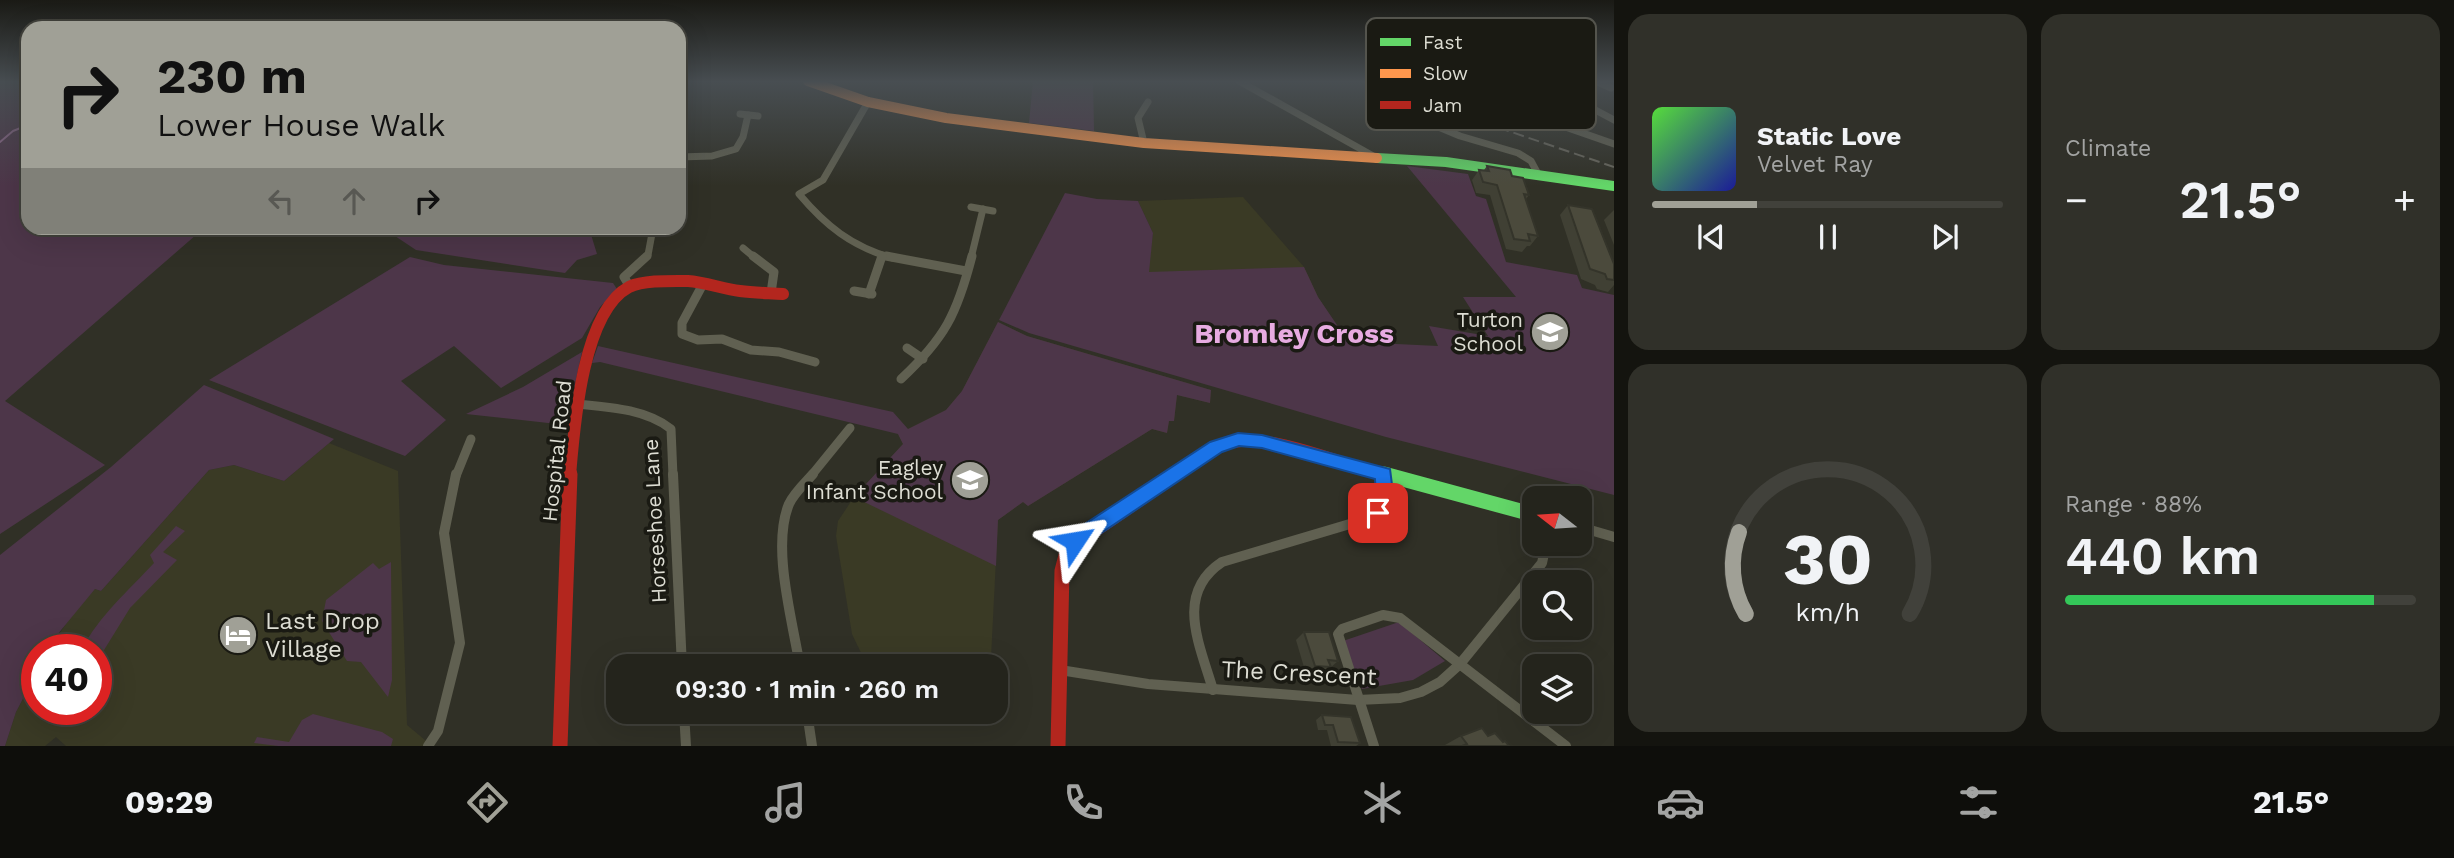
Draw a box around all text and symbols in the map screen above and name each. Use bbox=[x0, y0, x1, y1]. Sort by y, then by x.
legend bbox=[1366, 18, 1596, 130]
text: Fast bbox=[1423, 31, 1462, 54]
text: 230 m bbox=[157, 47, 307, 105]
icon: right bbox=[42, 49, 133, 140]
text: Slow bbox=[1423, 62, 1468, 85]
text: Jam bbox=[1423, 94, 1462, 117]
text: Lower House Walk bbox=[157, 106, 445, 144]
text: Static Love bbox=[1757, 121, 1901, 151]
text: Climate bbox=[2065, 135, 2151, 162]
text: Velvet Ray bbox=[1757, 151, 1873, 178]
text: 21.5° bbox=[2179, 170, 2302, 231]
text: − bbox=[2065, 178, 2088, 222]
text: + bbox=[2393, 178, 2416, 222]
icon: left bbox=[262, 182, 300, 220]
icon: ahead bbox=[335, 182, 373, 220]
icon: right bbox=[408, 182, 446, 220]
icon: previous bbox=[1692, 218, 1730, 256]
icon: pause bbox=[1809, 218, 1847, 256]
icon: next bbox=[1926, 218, 1964, 256]
place label: Turton School bbox=[1453, 307, 1524, 356]
school or university icon: Turton School bbox=[1529, 311, 1571, 353]
district label: Bromley Cross bbox=[1194, 317, 1394, 350]
street label: Hospital Road bbox=[537, 379, 576, 523]
street label: Horseshoe Lane bbox=[638, 438, 671, 604]
place label: Eagley Infant School bbox=[806, 455, 944, 504]
school or university icon: Eagley Infant School bbox=[949, 459, 991, 501]
pin bbox=[1348, 483, 1408, 543]
north arrow bbox=[1522, 486, 1592, 556]
map controls bbox=[1522, 486, 1592, 724]
text: Range · 88% bbox=[2065, 491, 2202, 518]
icon: arrive bbox=[1359, 494, 1397, 532]
position arrow bbox=[1038, 504, 1112, 578]
text: 30 bbox=[1782, 516, 1873, 602]
text: 440 km bbox=[2065, 526, 2260, 587]
button: search bbox=[1522, 570, 1592, 640]
text: km/h bbox=[1795, 598, 1860, 627]
place label: Last Drop Village bbox=[265, 607, 380, 663]
hotel icon: Last Drop Village bbox=[217, 614, 259, 656]
speed limit sign: 40 bbox=[21, 634, 112, 725]
button: layers bbox=[1522, 654, 1592, 724]
street label: The Crescent bbox=[1221, 655, 1377, 691]
text: 09:30 · 1 min · 260 m bbox=[675, 674, 939, 704]
icon: directions bbox=[463, 778, 512, 827]
icon: music bbox=[761, 778, 810, 827]
icon: phone bbox=[1059, 778, 1108, 827]
icon: climate bbox=[1358, 778, 1407, 827]
icon: car bbox=[1656, 778, 1705, 827]
icon: filters bbox=[1954, 778, 2003, 827]
text: 09:29 bbox=[125, 783, 213, 821]
text: 21.5° bbox=[2253, 783, 2329, 821]

